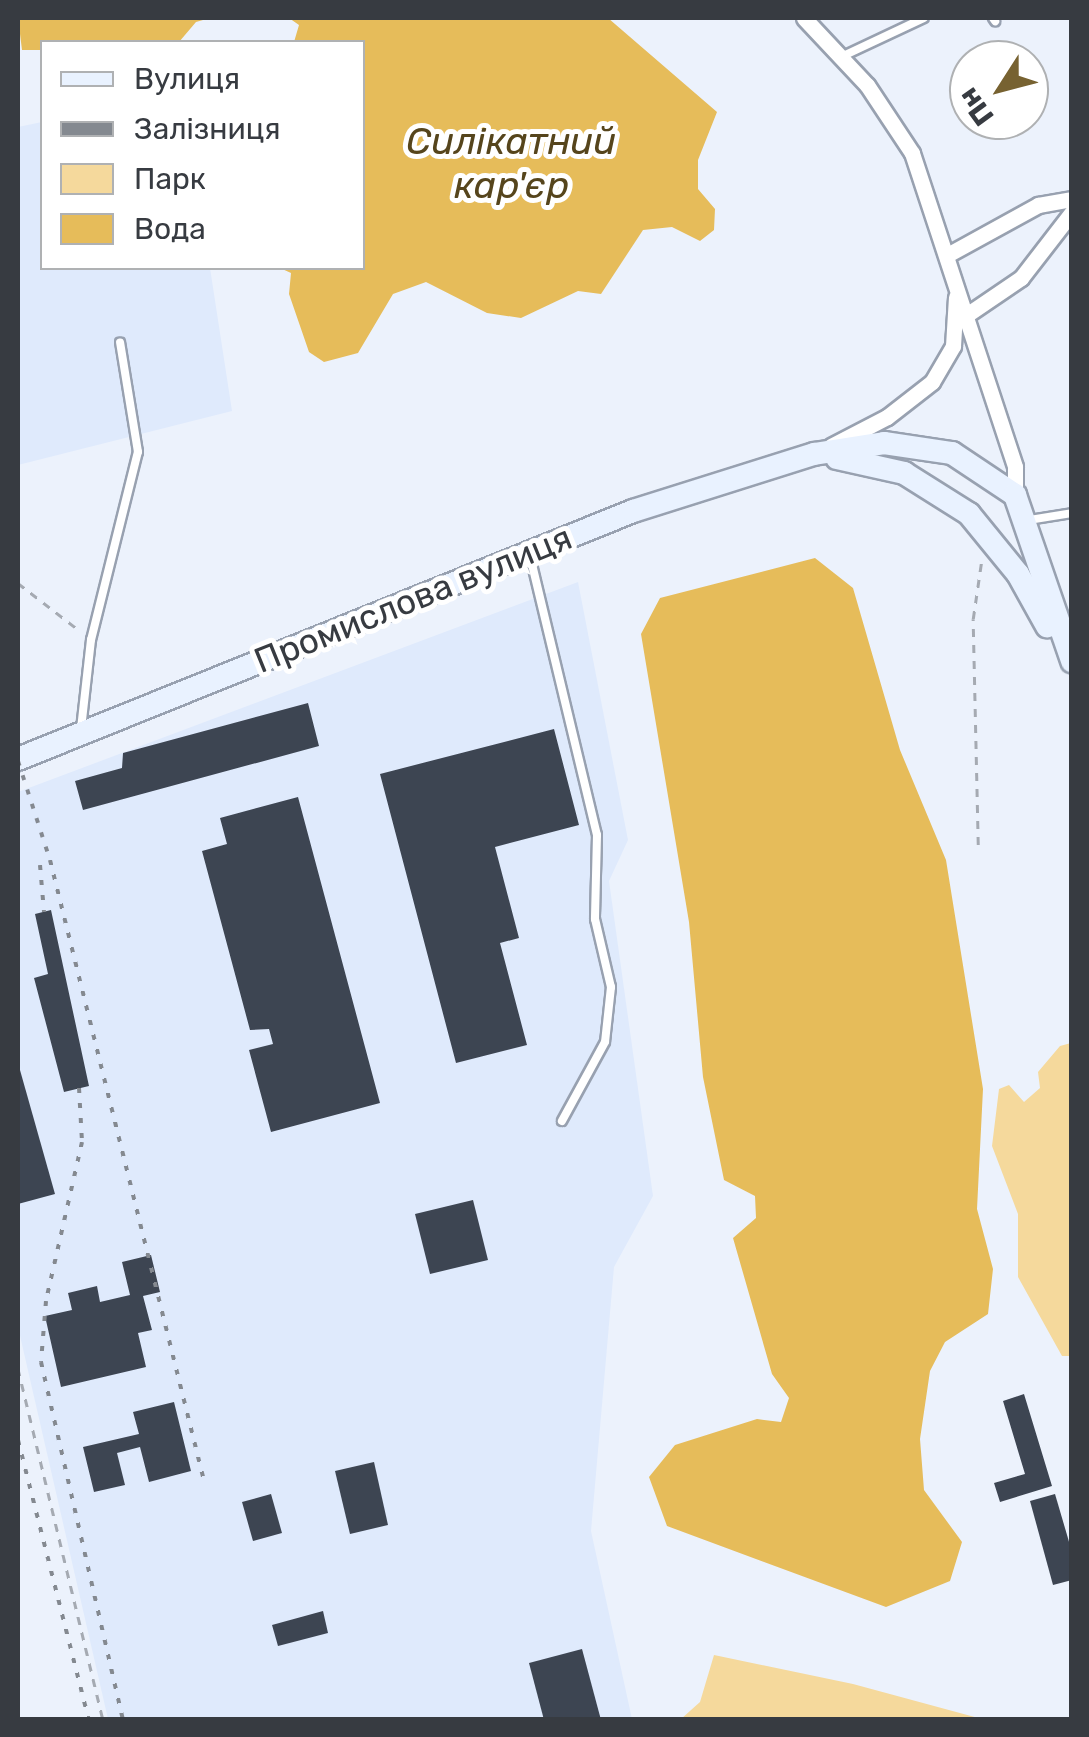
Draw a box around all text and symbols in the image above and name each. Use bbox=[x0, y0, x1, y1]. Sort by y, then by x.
legend bbox=[40, 40, 365, 270]
north arrow bbox=[949, 40, 1049, 140]
text: Вулиця bbox=[134, 61, 240, 97]
text: Пн bbox=[951, 81, 1001, 132]
text: Залізниця bbox=[134, 111, 281, 147]
water label: Силікатний кар'єр bbox=[406, 119, 616, 208]
text: Парк bbox=[134, 161, 206, 197]
text: Вода bbox=[134, 211, 206, 247]
street label: Промислова вулиця bbox=[248, 516, 578, 682]

